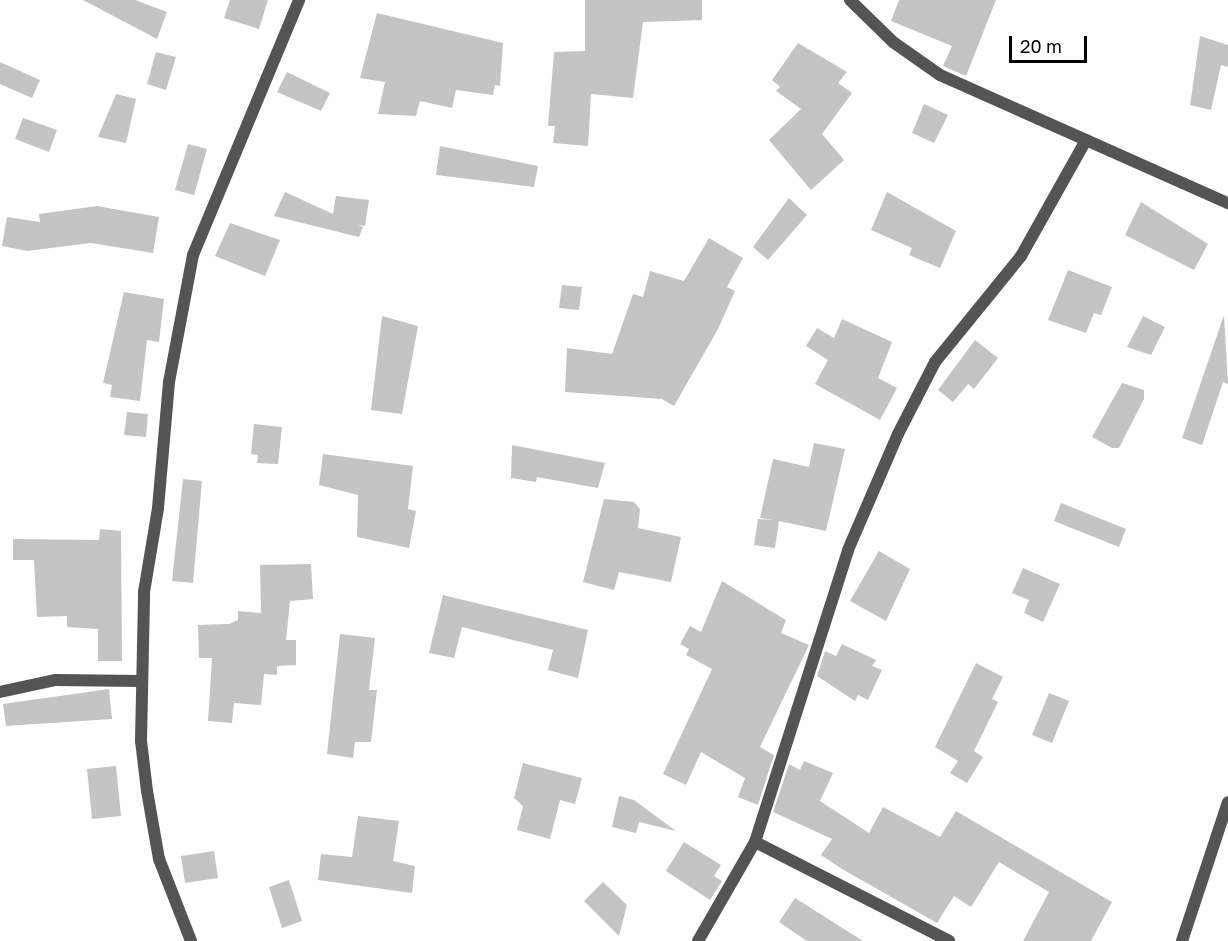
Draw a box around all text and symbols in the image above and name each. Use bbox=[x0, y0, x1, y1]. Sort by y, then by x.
scale bar bbox=[1012, 24, 1090, 62]
text: 20 m bbox=[1020, 35, 1062, 57]

